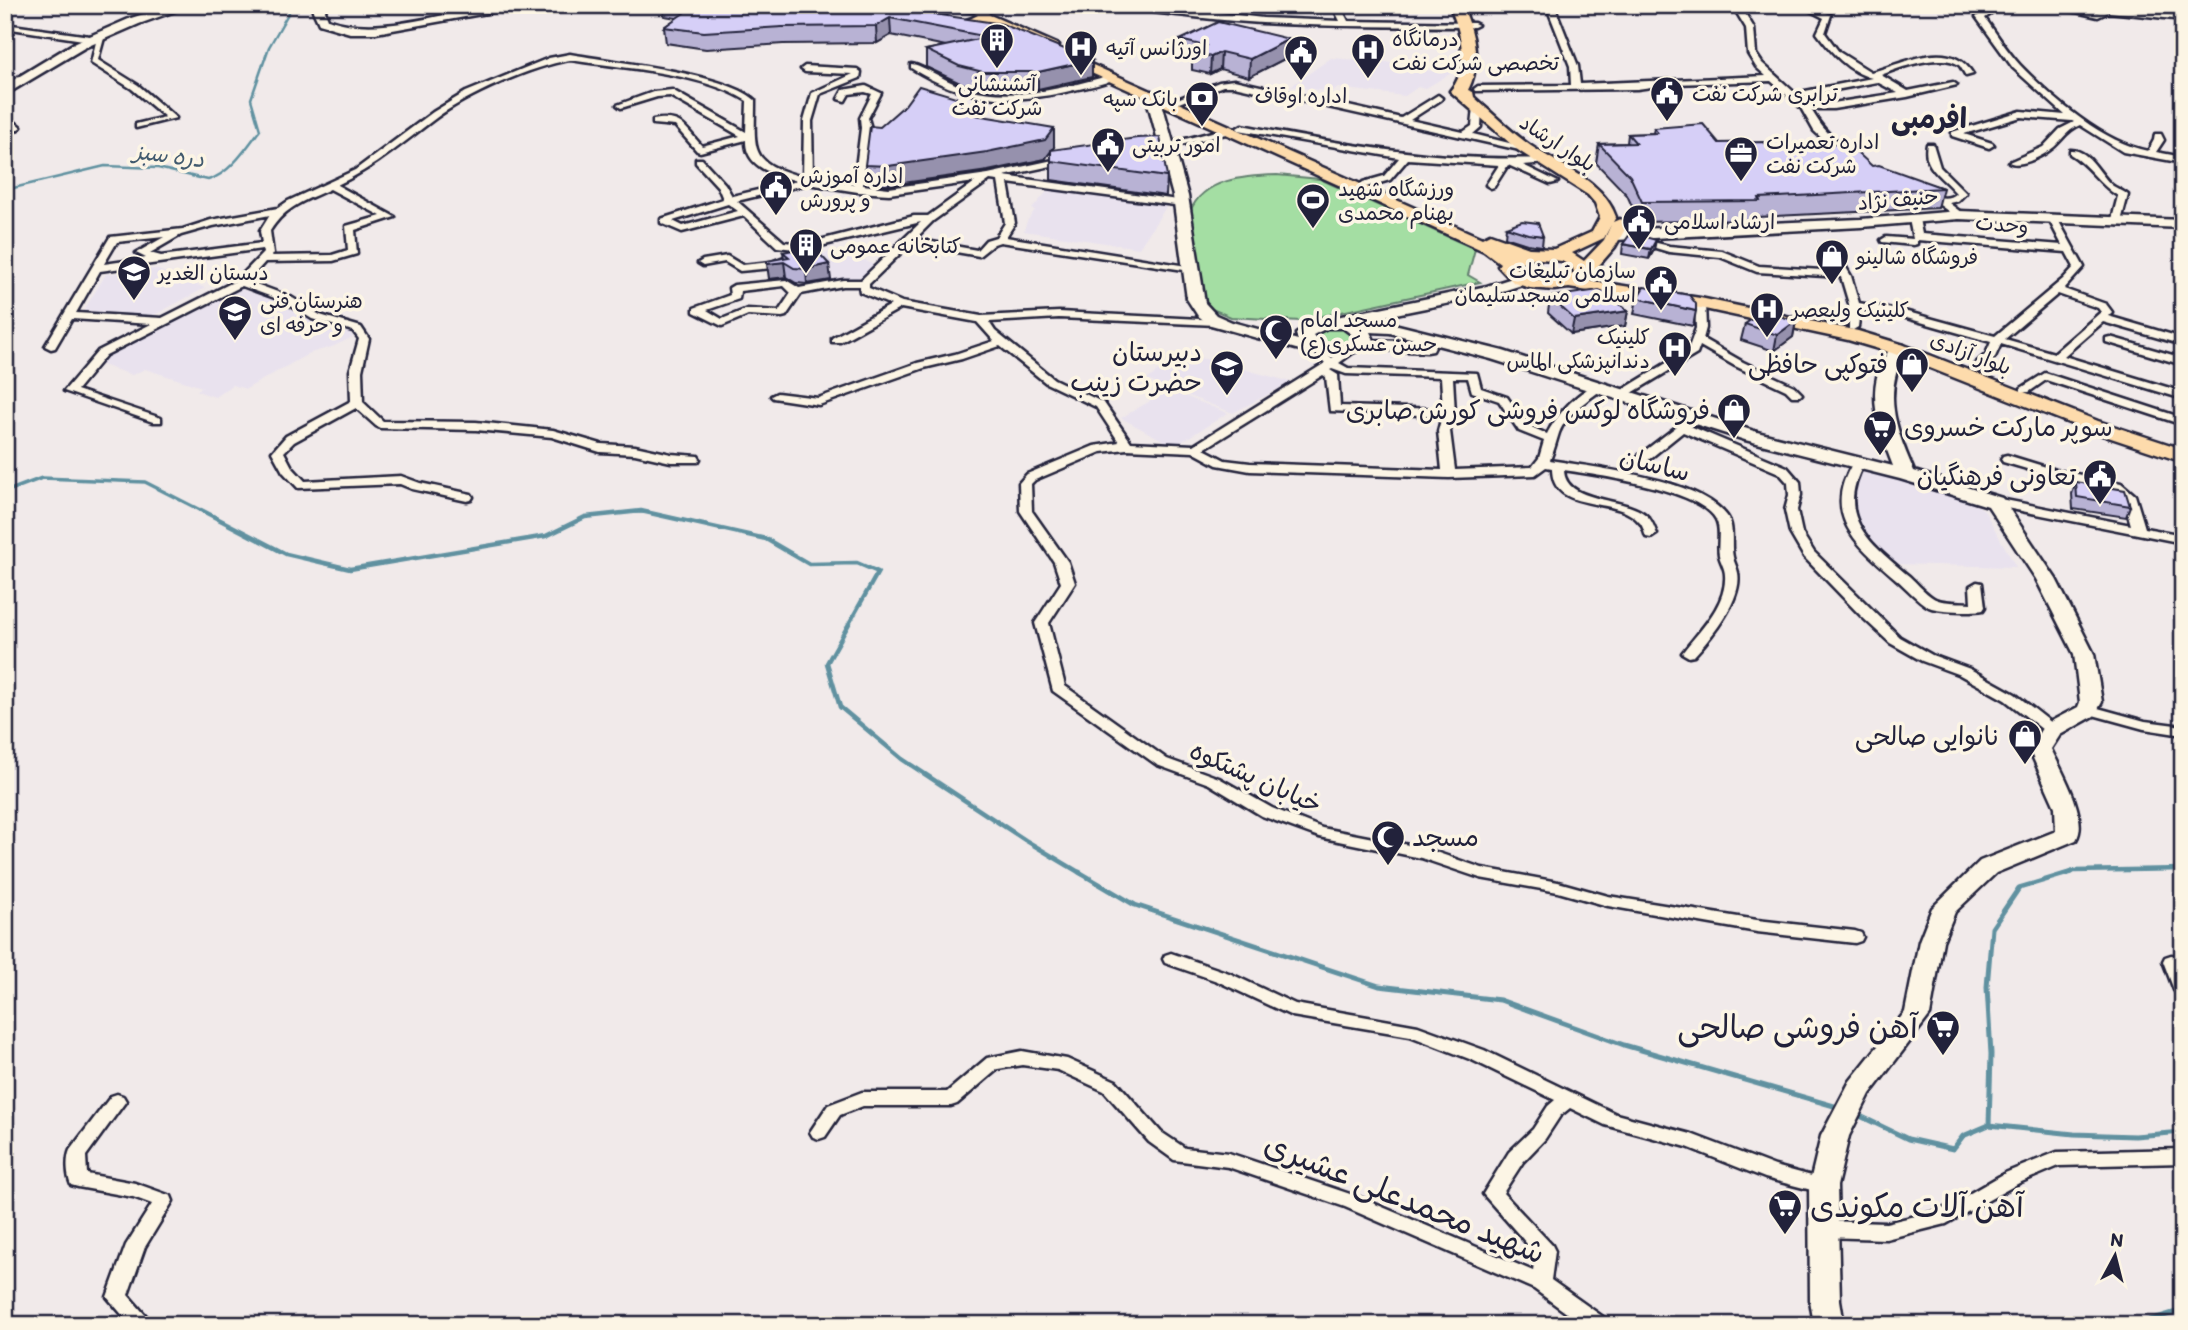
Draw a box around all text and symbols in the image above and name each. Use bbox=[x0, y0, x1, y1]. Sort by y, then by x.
building icon: آتشنشانی شرکت نفت bbox=[978, 21, 1016, 70]
place label: درمانگاه تخصصی شرکت نفت bbox=[1392, 26, 1560, 77]
hospital icon: اورژانس آتیه bbox=[1062, 28, 1100, 77]
hospital icon: درمانگاه تخصصی شرکت نفت bbox=[1349, 31, 1387, 80]
public building icon: اداره اوقاف bbox=[1282, 33, 1320, 82]
place label: اورژانس آتیه bbox=[1106, 35, 1207, 60]
place label: آتشنشانی شرکت نفت bbox=[952, 71, 1042, 120]
public building icon: ترابری شرکت نفت bbox=[1648, 74, 1686, 123]
bank icon: بانک سپه bbox=[1183, 79, 1221, 128]
place label: ترابری شرکت نفت bbox=[1692, 81, 1839, 107]
place label: اداره اوقاف bbox=[1255, 83, 1347, 108]
place label: بانک سپه bbox=[1103, 86, 1178, 112]
district label: افرمبی bbox=[1891, 101, 1967, 137]
street label: بلوار ارشاد bbox=[1515, 109, 1601, 178]
public building icon: امور تربیتی bbox=[1089, 125, 1127, 174]
place label: اداره تعمیرات شرکت نفت bbox=[1766, 129, 1879, 178]
place label: امور تربیتی bbox=[1132, 132, 1220, 159]
office icon: اداره تعمیرات شرکت نفت bbox=[1722, 134, 1760, 183]
water label: دره سبز bbox=[129, 136, 206, 173]
place label: اداره آموزش و پرورش bbox=[800, 163, 903, 213]
public building icon: اداره آموزش و پرورش bbox=[757, 168, 795, 217]
place label: ورزشگاه شهید بهنام محمدی bbox=[1338, 176, 1454, 229]
sports icon: ورزشگاه شهید بهنام محمدی bbox=[1294, 181, 1332, 230]
street label: حنیف نژاد bbox=[1856, 183, 1940, 215]
public building icon: ارشاد اسلامی bbox=[1620, 202, 1658, 251]
place label: ارشاد اسلامی bbox=[1664, 209, 1775, 236]
street label: وحدت bbox=[1974, 209, 2030, 239]
building icon: کتابخانه عمومی bbox=[787, 226, 825, 275]
place label: کتابخانه عمومی bbox=[830, 233, 961, 260]
shop icon: فروشگاه شالینو bbox=[1813, 237, 1851, 286]
place label: فروشگاه شالینو bbox=[1855, 244, 1978, 270]
school or university icon: دبستان الغدیر bbox=[115, 253, 153, 302]
place label: سازمان تبلیغات اسلامی مسجدسلیمان bbox=[1454, 258, 1636, 309]
place label: دبستان الغدیر bbox=[156, 260, 269, 286]
public building icon: سازمان تبلیغات اسلامی مسجدسلیمان bbox=[1642, 263, 1680, 312]
place label: هنرستان فنی و حرفه ای bbox=[260, 288, 363, 337]
hospital icon: کلینیک ولیعصر bbox=[1748, 290, 1786, 339]
school or university icon: هنرستان فنی و حرفه ای bbox=[216, 293, 254, 342]
place label: کلینیک ولیعصر bbox=[1790, 297, 1909, 322]
place label: مسجد امام حسن عسکری(ع) bbox=[1300, 307, 1437, 359]
mosque icon: مسجد امام حسن عسکری(ع) bbox=[1257, 312, 1295, 361]
place label: کلینیک دندانپزشکی الماس bbox=[1506, 324, 1650, 375]
street label: بلوار آزادی bbox=[1927, 326, 2015, 381]
hospital icon: کلینیک دندانپزشکی الماس bbox=[1656, 329, 1694, 378]
place label: دبیرستان حضرت زینب bbox=[1070, 336, 1202, 398]
shop icon: فتوکپی حافظی bbox=[1893, 345, 1931, 394]
school or university icon: دبیرستان حضرت زینب bbox=[1208, 348, 1246, 397]
place label: فتوکپی حافظی bbox=[1748, 348, 1888, 381]
shop icon: فروشگاه لوکس فروشی کورش صابری bbox=[1715, 391, 1753, 440]
place label: فروشگاه لوکس فروشی کورش صابری bbox=[1346, 394, 1710, 427]
supermarket icon: سوپر مارکت خسروی bbox=[1861, 408, 1899, 457]
place label: سوپر مارکت خسروی bbox=[1904, 411, 2113, 444]
street label: ساسان bbox=[1617, 440, 1693, 488]
public building icon: تعاونی فرهنگیان bbox=[2081, 457, 2119, 506]
place label: تعاونی فرهنگیان bbox=[1916, 460, 2076, 493]
shop icon: نانوایی صالحی bbox=[2006, 717, 2044, 766]
place label: نانوایی صالحی bbox=[1855, 720, 2000, 753]
street label: خیابان پشتکوه bbox=[1185, 734, 1327, 821]
mosque icon: مسجد bbox=[1369, 818, 1407, 867]
place label: مسجد bbox=[1412, 821, 1479, 853]
place label: آهن فروشی صالحی bbox=[1677, 1008, 1919, 1048]
supermarket icon: آهن فروشی صالحی bbox=[1924, 1008, 1962, 1057]
street label: شهید محمدعلی عشیری bbox=[1258, 1124, 1551, 1274]
supermarket icon: آهن آلات مکوندی bbox=[1766, 1187, 1804, 1236]
place label: آهن آلات مکوندی bbox=[1810, 1187, 2025, 1225]
north arrow bbox=[2080, 1222, 2150, 1292]
text: N bbox=[2109, 1227, 2125, 1252]

